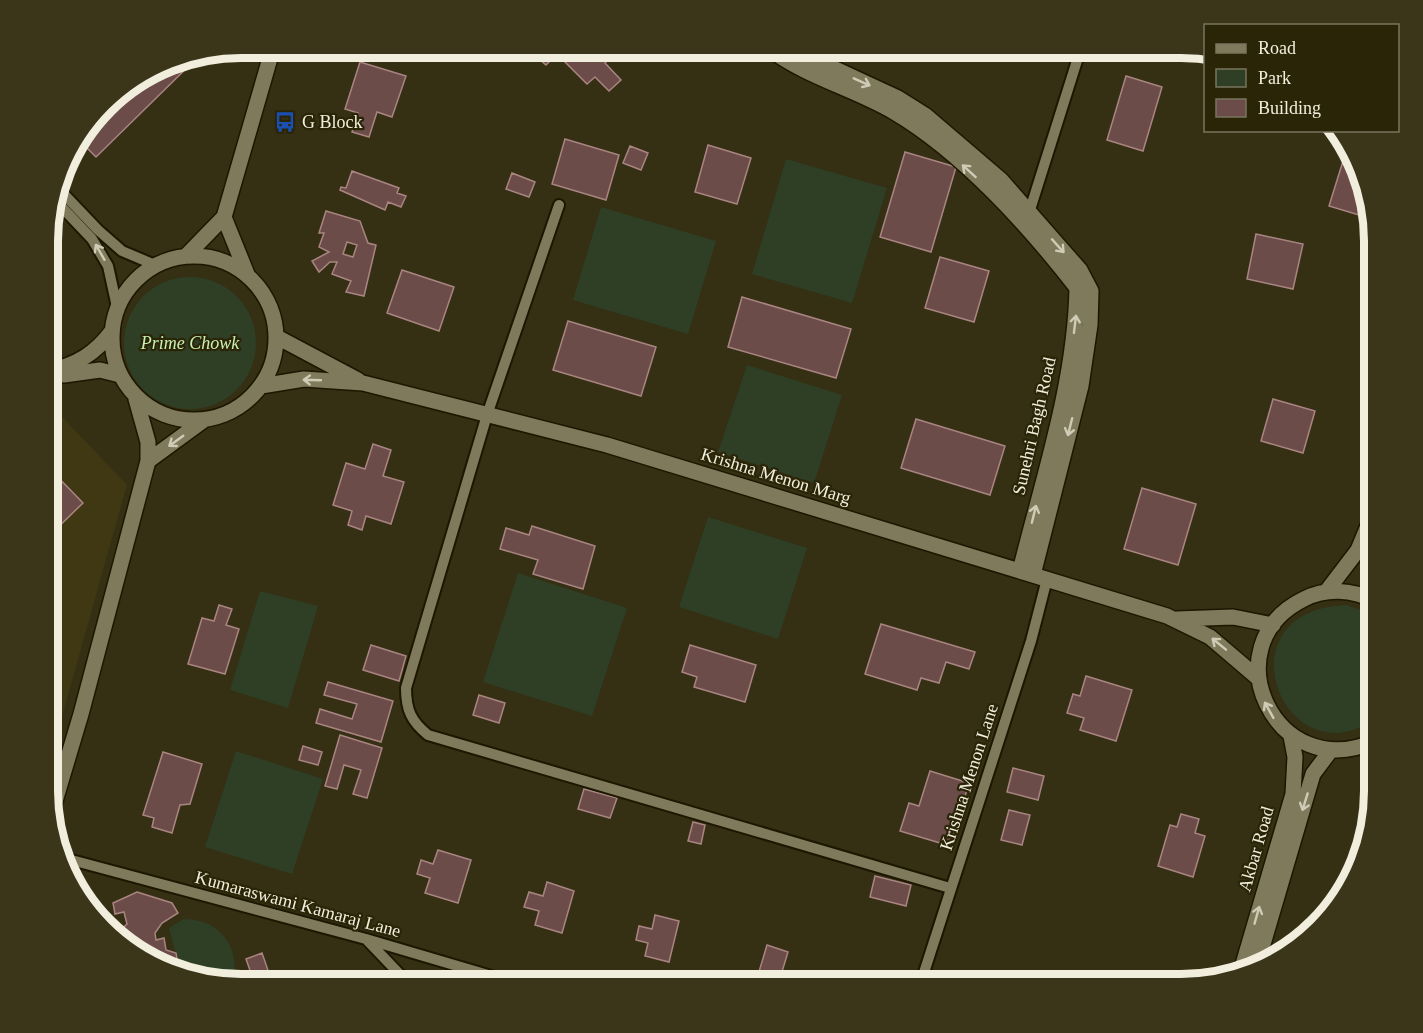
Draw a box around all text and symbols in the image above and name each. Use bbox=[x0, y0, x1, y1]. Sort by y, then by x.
legend bbox=[1204, 24, 1399, 132]
text: Road bbox=[1258, 38, 1296, 58]
text: Park bbox=[1258, 68, 1291, 88]
one-way arrow bbox=[853, 77, 871, 88]
text: Building bbox=[1258, 98, 1321, 118]
bus stop icon: G Block bbox=[273, 110, 297, 134]
place label: G Block bbox=[302, 112, 363, 132]
one-way arrow bbox=[961, 164, 976, 178]
one-way arrow bbox=[1051, 238, 1065, 253]
one-way arrow bbox=[93, 243, 105, 260]
one-way arrow bbox=[1069, 314, 1080, 334]
park label: Prime Chowk bbox=[140, 333, 240, 353]
street label: Sunehri Bagh Road bbox=[1008, 355, 1060, 497]
one-way arrow bbox=[302, 374, 322, 385]
one-way arrow bbox=[1064, 417, 1075, 436]
one-way arrow bbox=[169, 434, 185, 447]
street label: Krishna Menon Marg bbox=[699, 444, 853, 508]
one-way arrow bbox=[1028, 505, 1040, 524]
one-way arrow bbox=[1211, 638, 1227, 651]
street label: Krishna Menon Lane bbox=[936, 701, 1002, 853]
one-way arrow bbox=[1263, 702, 1275, 719]
one-way arrow bbox=[1299, 792, 1310, 811]
street label: Akbar Road bbox=[1234, 804, 1278, 894]
street label: Kumaraswami Kamaraj Lane bbox=[193, 867, 403, 941]
one-way arrow bbox=[1252, 906, 1263, 925]

